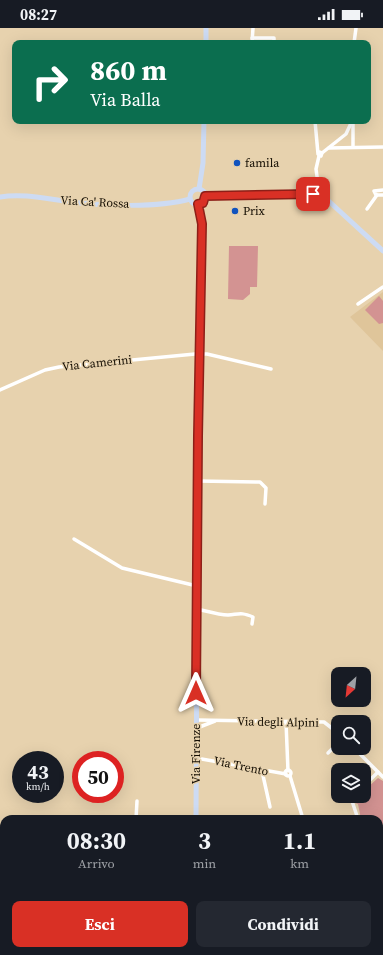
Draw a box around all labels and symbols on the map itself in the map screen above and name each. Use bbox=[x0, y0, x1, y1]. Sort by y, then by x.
place label: famila bbox=[245, 155, 280, 171]
marker: famila bbox=[232, 158, 242, 168]
pin bbox=[296, 177, 330, 211]
street label: Via Ca' Rossa bbox=[60, 192, 131, 212]
place label: Prix bbox=[243, 203, 266, 219]
marker: Prix bbox=[230, 206, 240, 216]
street label: Via Camerini bbox=[61, 351, 133, 375]
north arrow bbox=[331, 667, 371, 707]
position arrow bbox=[175, 672, 217, 714]
street label: Via degli Alpini bbox=[237, 713, 320, 731]
street label: Via Firenze bbox=[188, 724, 204, 784]
speed limit sign: 50 bbox=[72, 751, 124, 803]
street label: Via Trento bbox=[212, 752, 270, 780]

